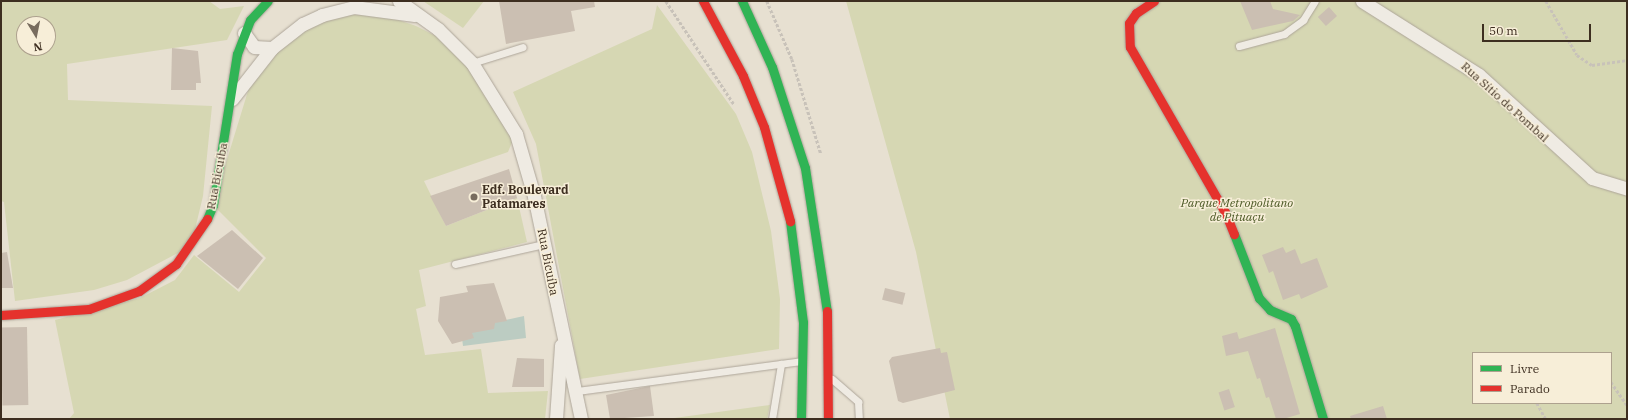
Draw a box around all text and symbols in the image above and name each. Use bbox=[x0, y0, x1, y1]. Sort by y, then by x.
north arrow bbox=[16, 16, 56, 56]
scale bar bbox=[1484, 16, 1593, 42]
text: 50 m bbox=[1489, 23, 1518, 38]
text: N bbox=[32, 39, 43, 54]
street label: Rua Sítio do Pombal bbox=[1458, 59, 1552, 145]
street label: Rua Bicuíba bbox=[203, 141, 231, 211]
place label: Edf. Boulevard Patamares bbox=[482, 183, 569, 211]
marker: Edf. Boulevard Patamares bbox=[469, 192, 479, 202]
park label: Parque Metropolitano de Pituaçu bbox=[1181, 196, 1293, 224]
street label: Rua Bicuíba bbox=[534, 227, 562, 297]
legend bbox=[1472, 352, 1612, 404]
text: Livre bbox=[1510, 361, 1539, 376]
text: Parado bbox=[1510, 381, 1550, 396]

